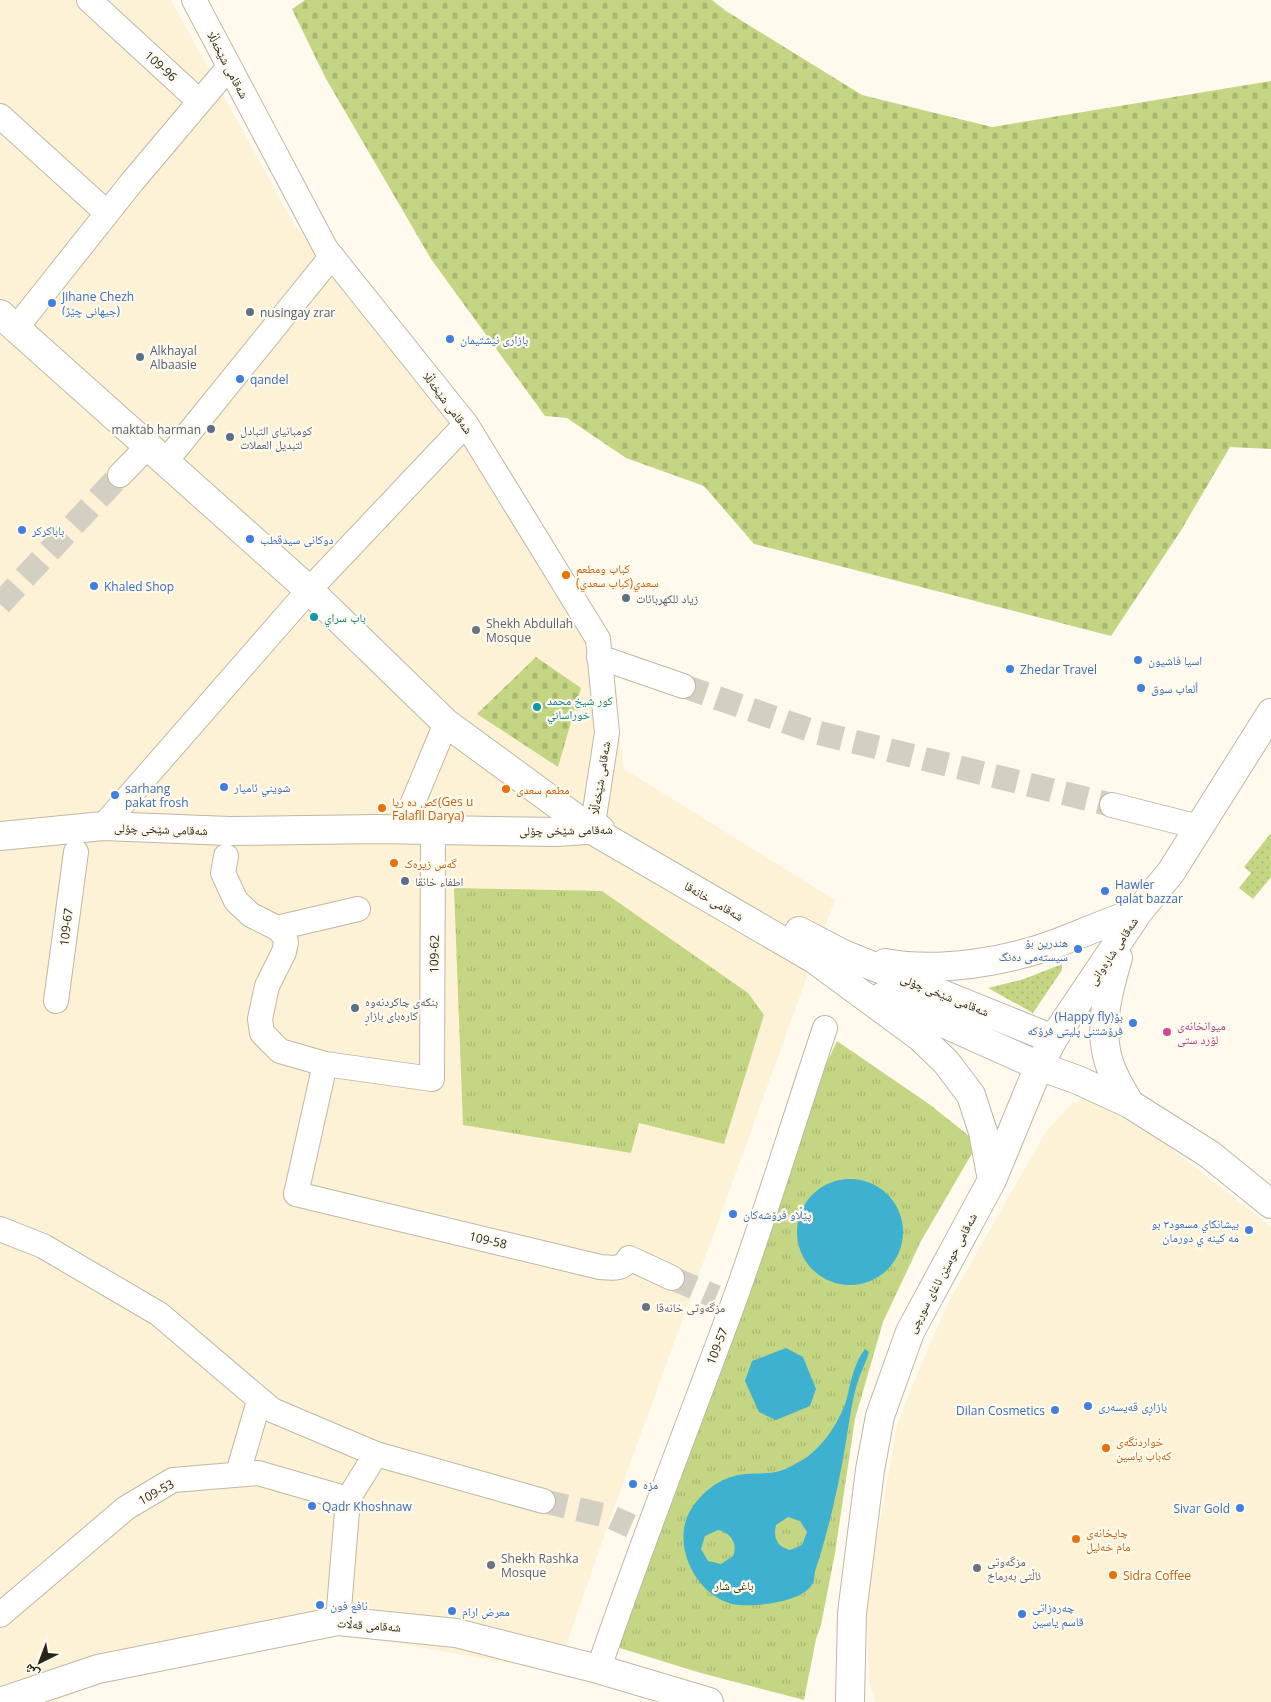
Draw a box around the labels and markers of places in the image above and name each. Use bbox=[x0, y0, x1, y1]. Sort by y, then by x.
place label: Jihane Chezh (جیهانی چێژ) bbox=[61, 288, 134, 319]
marker: Jihane Chezh (جیهانی چێژ) bbox=[46, 297, 58, 309]
place label: nusingay zrar bbox=[260, 304, 335, 321]
marker: nusingay zrar bbox=[244, 306, 256, 318]
place label: بازاری نیشتیمان bbox=[460, 331, 528, 348]
marker: بازاری نیشتیمان bbox=[444, 333, 456, 345]
place label: Alkhayal Albaasie bbox=[150, 342, 197, 373]
marker: Alkhayal Albaasie bbox=[134, 351, 146, 363]
place label: qandel bbox=[250, 371, 288, 388]
marker: qandel bbox=[234, 373, 246, 385]
place label: maktab harman bbox=[111, 421, 201, 438]
place label: كومبانياى التبادل لتبديل العملات bbox=[240, 422, 312, 453]
marker: maktab harman bbox=[205, 423, 217, 435]
marker: كومبانياى التبادل لتبديل العملات bbox=[224, 431, 236, 443]
place label: باباكركر bbox=[31, 522, 64, 539]
marker: باباكركر bbox=[16, 524, 28, 536]
place label: دوکانی سیدقطب bbox=[260, 531, 334, 548]
marker: دوکانی سیدقطب bbox=[244, 533, 256, 545]
place label: كباب ومطعم سعدي(كباب سعدي) bbox=[576, 560, 659, 593]
marker: كباب ومطعم سعدي(كباب سعدي) bbox=[560, 569, 572, 581]
place label: Khaled Shop bbox=[104, 578, 174, 595]
marker: Khaled Shop bbox=[88, 580, 100, 592]
place label: زياد للكهربائات bbox=[636, 590, 699, 607]
marker: زياد للكهربائات bbox=[620, 592, 632, 604]
place label: باب سراي bbox=[324, 609, 366, 628]
marker: باب سراي bbox=[308, 611, 320, 623]
place label: Shekh Abdullah Mosque bbox=[486, 615, 573, 646]
marker: Shekh Abdullah Mosque bbox=[470, 624, 482, 636]
place label: اسيا فاشيون bbox=[1148, 652, 1202, 669]
marker: اسيا فاشيون bbox=[1132, 654, 1144, 666]
place label: Zhedar Travel bbox=[1020, 661, 1097, 678]
marker: Zhedar Travel bbox=[1004, 663, 1016, 675]
place label: ألعاب سوق bbox=[1151, 680, 1198, 697]
marker: ألعاب سوق bbox=[1135, 682, 1147, 694]
place label: كور شيخ محمد خوراساني bbox=[547, 692, 613, 725]
marker: كور شيخ محمد خوراساني bbox=[531, 701, 543, 713]
place label: شويني ئامیار bbox=[233, 779, 290, 798]
place label: sarhang pakat frosh bbox=[125, 780, 189, 811]
marker: شويني ئامیار bbox=[218, 781, 230, 793]
place label: مطعم سعدى bbox=[516, 781, 569, 798]
marker: مطعم سعدى bbox=[500, 783, 512, 795]
marker: sarhang pakat frosh bbox=[109, 789, 121, 801]
place label: کص ده ریا(Ges u Falafll Darya) bbox=[392, 793, 473, 824]
marker: کص ده ریا(Ges u Falafll Darya) bbox=[376, 802, 388, 814]
place label: گەس زیرەک bbox=[404, 855, 457, 872]
marker: گەس زیرەک bbox=[388, 857, 400, 869]
place label: اطفاء خانقا bbox=[415, 873, 464, 890]
marker: اطفاء خانقا bbox=[399, 875, 411, 887]
place label: Hawler qalat bazzar bbox=[1115, 876, 1183, 907]
marker: Hawler qalat bazzar bbox=[1099, 885, 1111, 897]
place label: ھندرین بۆ سیستەمی دەنگ bbox=[999, 934, 1068, 965]
marker: ھندرین بۆ سیستەمی دەنگ bbox=[1072, 943, 1084, 955]
place label: بنکەی چاکردنەوە کارەبای بازاڕ bbox=[364, 993, 438, 1025]
marker: بنکەی چاکردنەوە کارەبای بازاڕ bbox=[349, 1002, 361, 1014]
place label: (Happy fly)بۆ فرۆشتنی پلیتی فرۆکە bbox=[1027, 1008, 1123, 1039]
marker: (Happy fly)بۆ فرۆشتنی پلیتی فرۆکە bbox=[1127, 1017, 1139, 1029]
place label: میوانخانەی لۆرد ستی bbox=[1177, 1017, 1226, 1048]
marker: میوانخانەی لۆرد ستی bbox=[1161, 1026, 1173, 1038]
place label: پێڵاو فرۆشەکان bbox=[743, 1206, 812, 1223]
marker: پێڵاو فرۆشەکان bbox=[727, 1208, 739, 1220]
place label: بيشانكاي مسعود٣ بو مه كينه ي دورمان bbox=[1152, 1215, 1239, 1248]
marker: بيشانكاي مسعود٣ بو مه كينه ي دورمان bbox=[1243, 1224, 1255, 1236]
place label: مزگەوتی خانەقا bbox=[656, 1299, 725, 1316]
marker: مزگەوتی خانەقا bbox=[640, 1301, 652, 1313]
place label: بازاڕی قەیسەری bbox=[1098, 1398, 1167, 1416]
marker: بازاڕی قەیسەری bbox=[1082, 1400, 1094, 1412]
place label: Dilan Cosmetics bbox=[956, 1402, 1045, 1419]
marker: Dilan Cosmetics bbox=[1049, 1404, 1061, 1416]
place label: خواردنگەی کەباب یاسین bbox=[1116, 1433, 1172, 1464]
marker: خواردنگەی کەباب یاسین bbox=[1100, 1442, 1112, 1454]
place label: مزە bbox=[643, 1476, 658, 1493]
marker: مزە bbox=[627, 1478, 639, 1490]
place label: Qadr Khoshnaw bbox=[322, 1498, 412, 1515]
marker: Qadr Khoshnaw bbox=[306, 1500, 318, 1512]
place label: Sivar Gold bbox=[1173, 1500, 1230, 1517]
marker: Sivar Gold bbox=[1234, 1502, 1246, 1514]
place label: چایخانەی مام خەلیل bbox=[1086, 1524, 1131, 1555]
marker: چایخانەی مام خەلیل bbox=[1070, 1533, 1082, 1545]
place label: Shekh Rashka Mosque bbox=[501, 1550, 579, 1581]
place label: مزگەوتی ئاڵتی بەرماخ bbox=[987, 1553, 1041, 1584]
marker: Shekh Rashka Mosque bbox=[485, 1559, 497, 1571]
marker: مزگەوتی ئاڵتی بەرماخ bbox=[971, 1562, 983, 1574]
place label: Sidra Coffee bbox=[1123, 1567, 1191, 1584]
marker: Sidra Coffee bbox=[1107, 1569, 1119, 1581]
place label: نافع فون bbox=[330, 1597, 368, 1614]
marker: نافع فون bbox=[314, 1599, 326, 1611]
place label: چەرەزاتی قاسم یاسین bbox=[1032, 1599, 1084, 1630]
place label: معرض ارام bbox=[462, 1603, 510, 1620]
marker: معرض ارام bbox=[446, 1605, 458, 1617]
marker: چەرەزاتی قاسم یاسین bbox=[1016, 1608, 1028, 1620]

